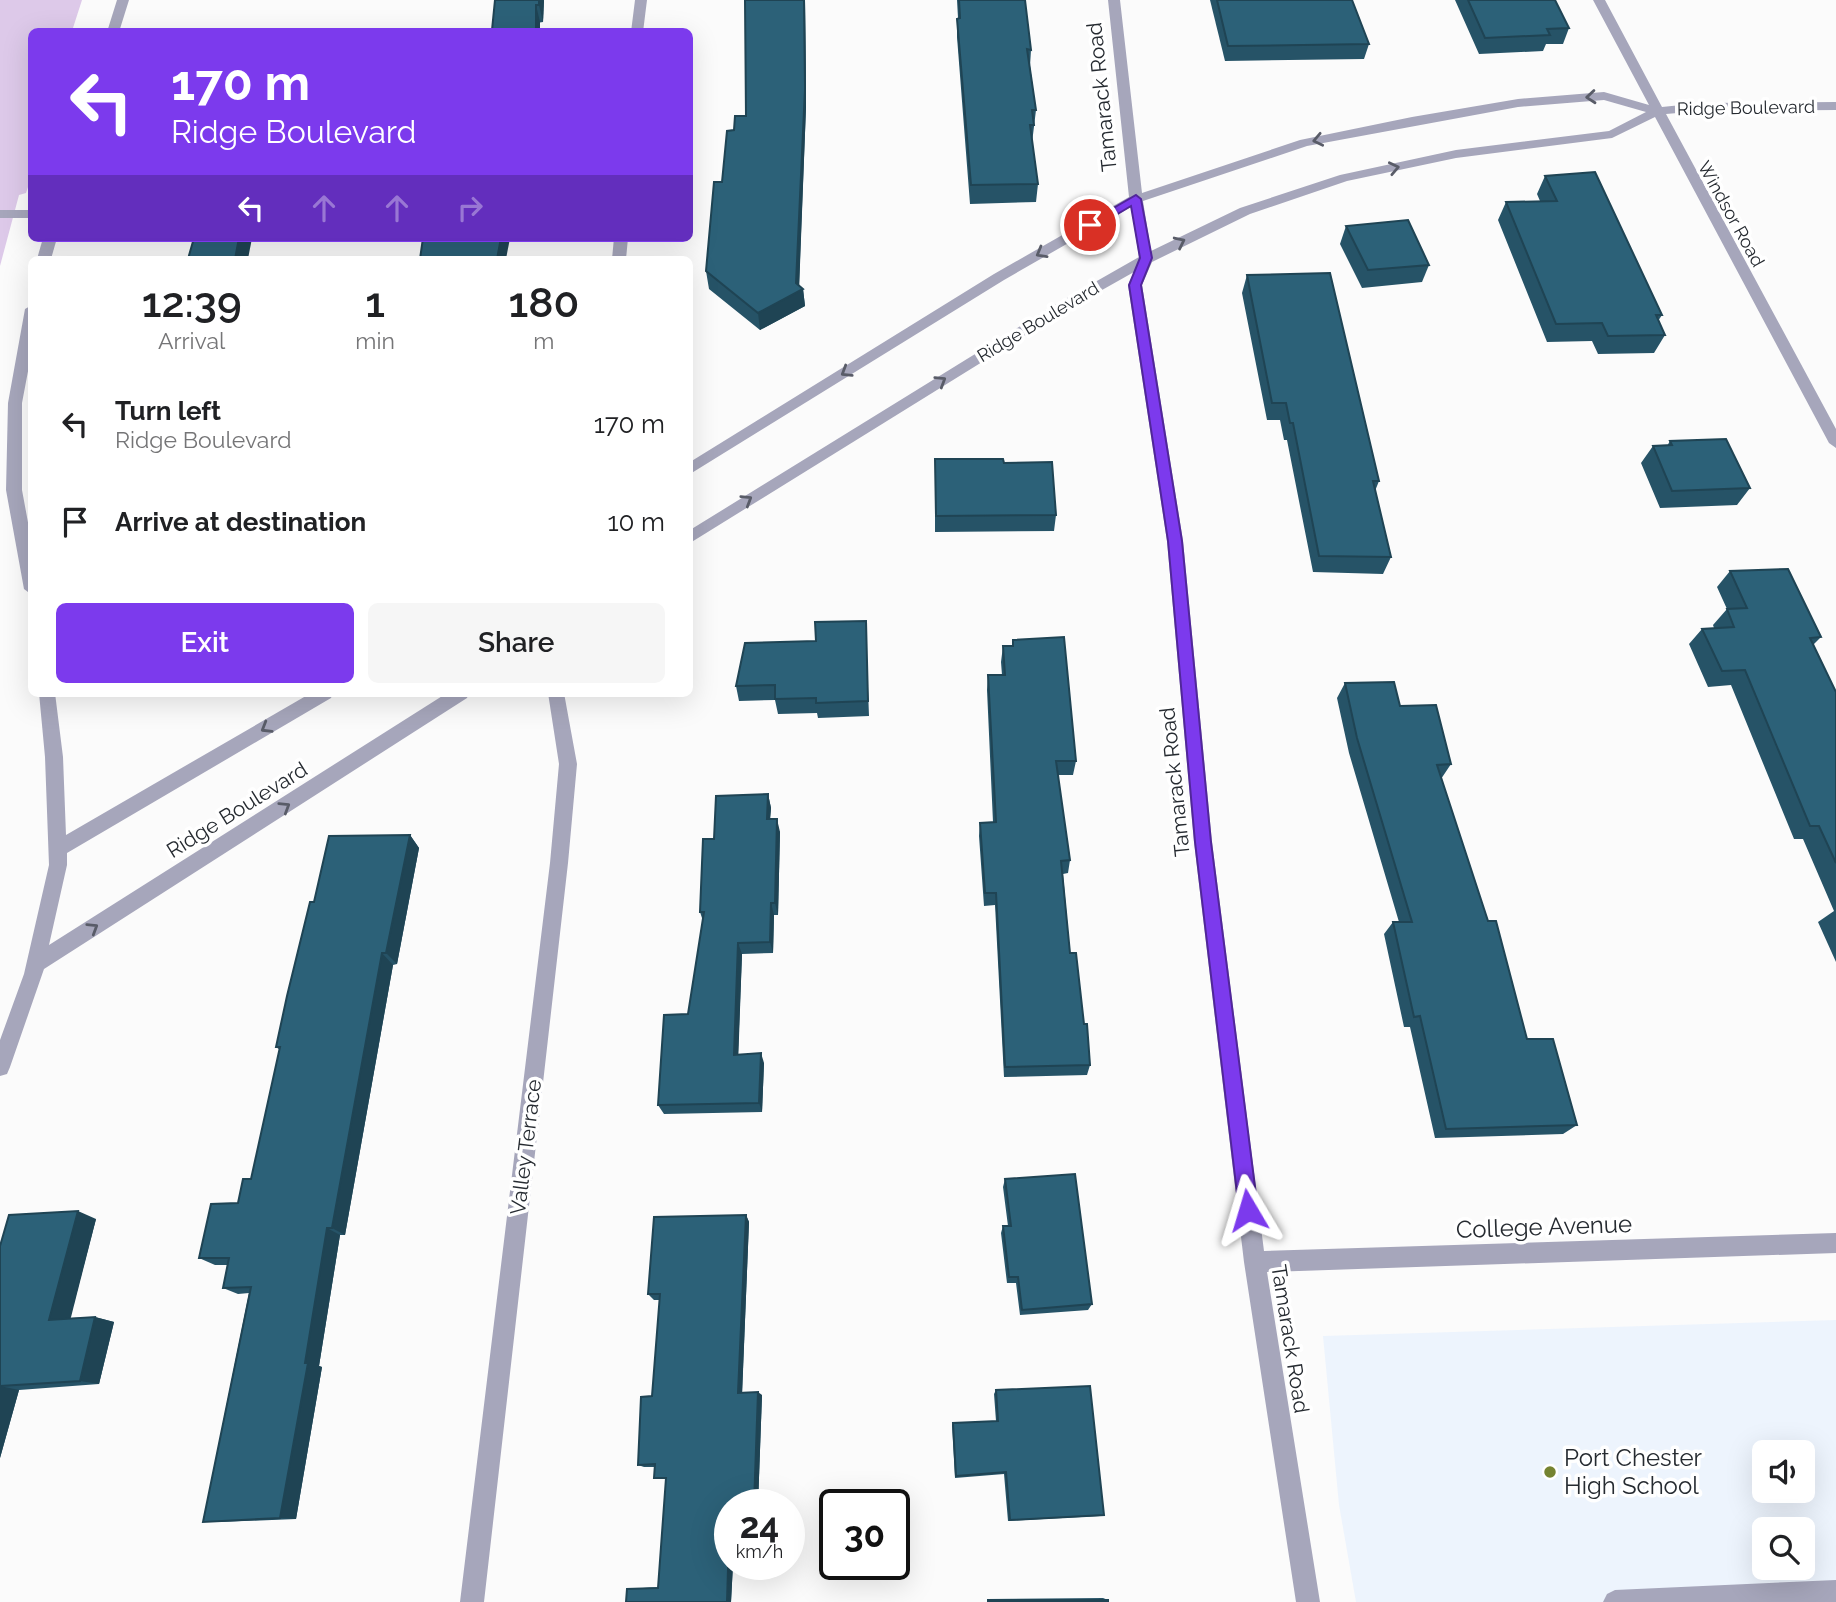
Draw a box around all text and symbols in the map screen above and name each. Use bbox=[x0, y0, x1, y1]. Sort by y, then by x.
street label: Tamarack Road bbox=[1081, 21, 1122, 173]
text: 170 m bbox=[171, 54, 310, 111]
icon: left bbox=[56, 56, 147, 147]
one-way arrow bbox=[1585, 89, 1596, 104]
street label: Ridge Boulevard bbox=[1677, 96, 1815, 119]
text: Ridge Boulevard bbox=[171, 113, 417, 150]
one-way arrow bbox=[1312, 132, 1324, 147]
street label: Windsor Road bbox=[1694, 157, 1769, 270]
one-way arrow bbox=[1388, 161, 1400, 176]
icon: left bbox=[232, 189, 270, 227]
icon: ahead bbox=[305, 189, 343, 227]
icon: ahead bbox=[378, 189, 416, 227]
icon: right bbox=[451, 189, 489, 227]
pin bbox=[1060, 195, 1120, 255]
icon: arrive bbox=[1071, 206, 1109, 244]
one-way arrow bbox=[1173, 236, 1185, 250]
one-way arrow bbox=[1035, 245, 1048, 258]
street label: Ridge Boulevard bbox=[973, 277, 1102, 366]
text: 12:39 bbox=[142, 278, 242, 327]
text: 1 bbox=[365, 278, 385, 327]
text: 180 bbox=[509, 278, 579, 327]
text: Arrival bbox=[158, 327, 225, 354]
text: min bbox=[355, 327, 395, 354]
text: m bbox=[533, 327, 554, 354]
one-way arrow bbox=[841, 363, 854, 376]
one-way arrow bbox=[933, 376, 946, 389]
text: Turn left bbox=[115, 396, 221, 426]
icon: left bbox=[56, 405, 94, 443]
text: 170 m bbox=[594, 409, 665, 439]
text: Ridge Boulevard bbox=[115, 426, 291, 453]
one-way arrow bbox=[740, 496, 753, 509]
icon: arrive bbox=[56, 503, 94, 541]
text: Arrive at destination bbox=[115, 507, 366, 537]
text: 10 m bbox=[607, 507, 665, 537]
button: Exit bbox=[56, 603, 354, 683]
button: Share bbox=[368, 603, 665, 683]
street label: Tamarack Road bbox=[1154, 706, 1195, 858]
one-way arrow bbox=[261, 719, 274, 732]
street label: Ridge Boulevard bbox=[162, 756, 312, 863]
one-way arrow bbox=[278, 802, 291, 815]
one-way arrow bbox=[85, 923, 98, 936]
street label: Valley Terrace bbox=[505, 1078, 546, 1216]
position arrow bbox=[1211, 1173, 1285, 1247]
street label: College Avenue bbox=[1455, 1209, 1633, 1244]
street label: Tamarack Road bbox=[1266, 1263, 1315, 1415]
map controls bbox=[1752, 1440, 1815, 1580]
button: sound bbox=[1752, 1440, 1815, 1503]
place label: Port Chester High School bbox=[1564, 1443, 1703, 1500]
marker: Port Chester High School bbox=[1542, 1464, 1558, 1480]
speed limit sign: 30 bbox=[819, 1489, 910, 1580]
text: 24 bbox=[740, 1505, 779, 1546]
button: search bbox=[1752, 1517, 1815, 1580]
text: km/h bbox=[736, 1541, 783, 1562]

